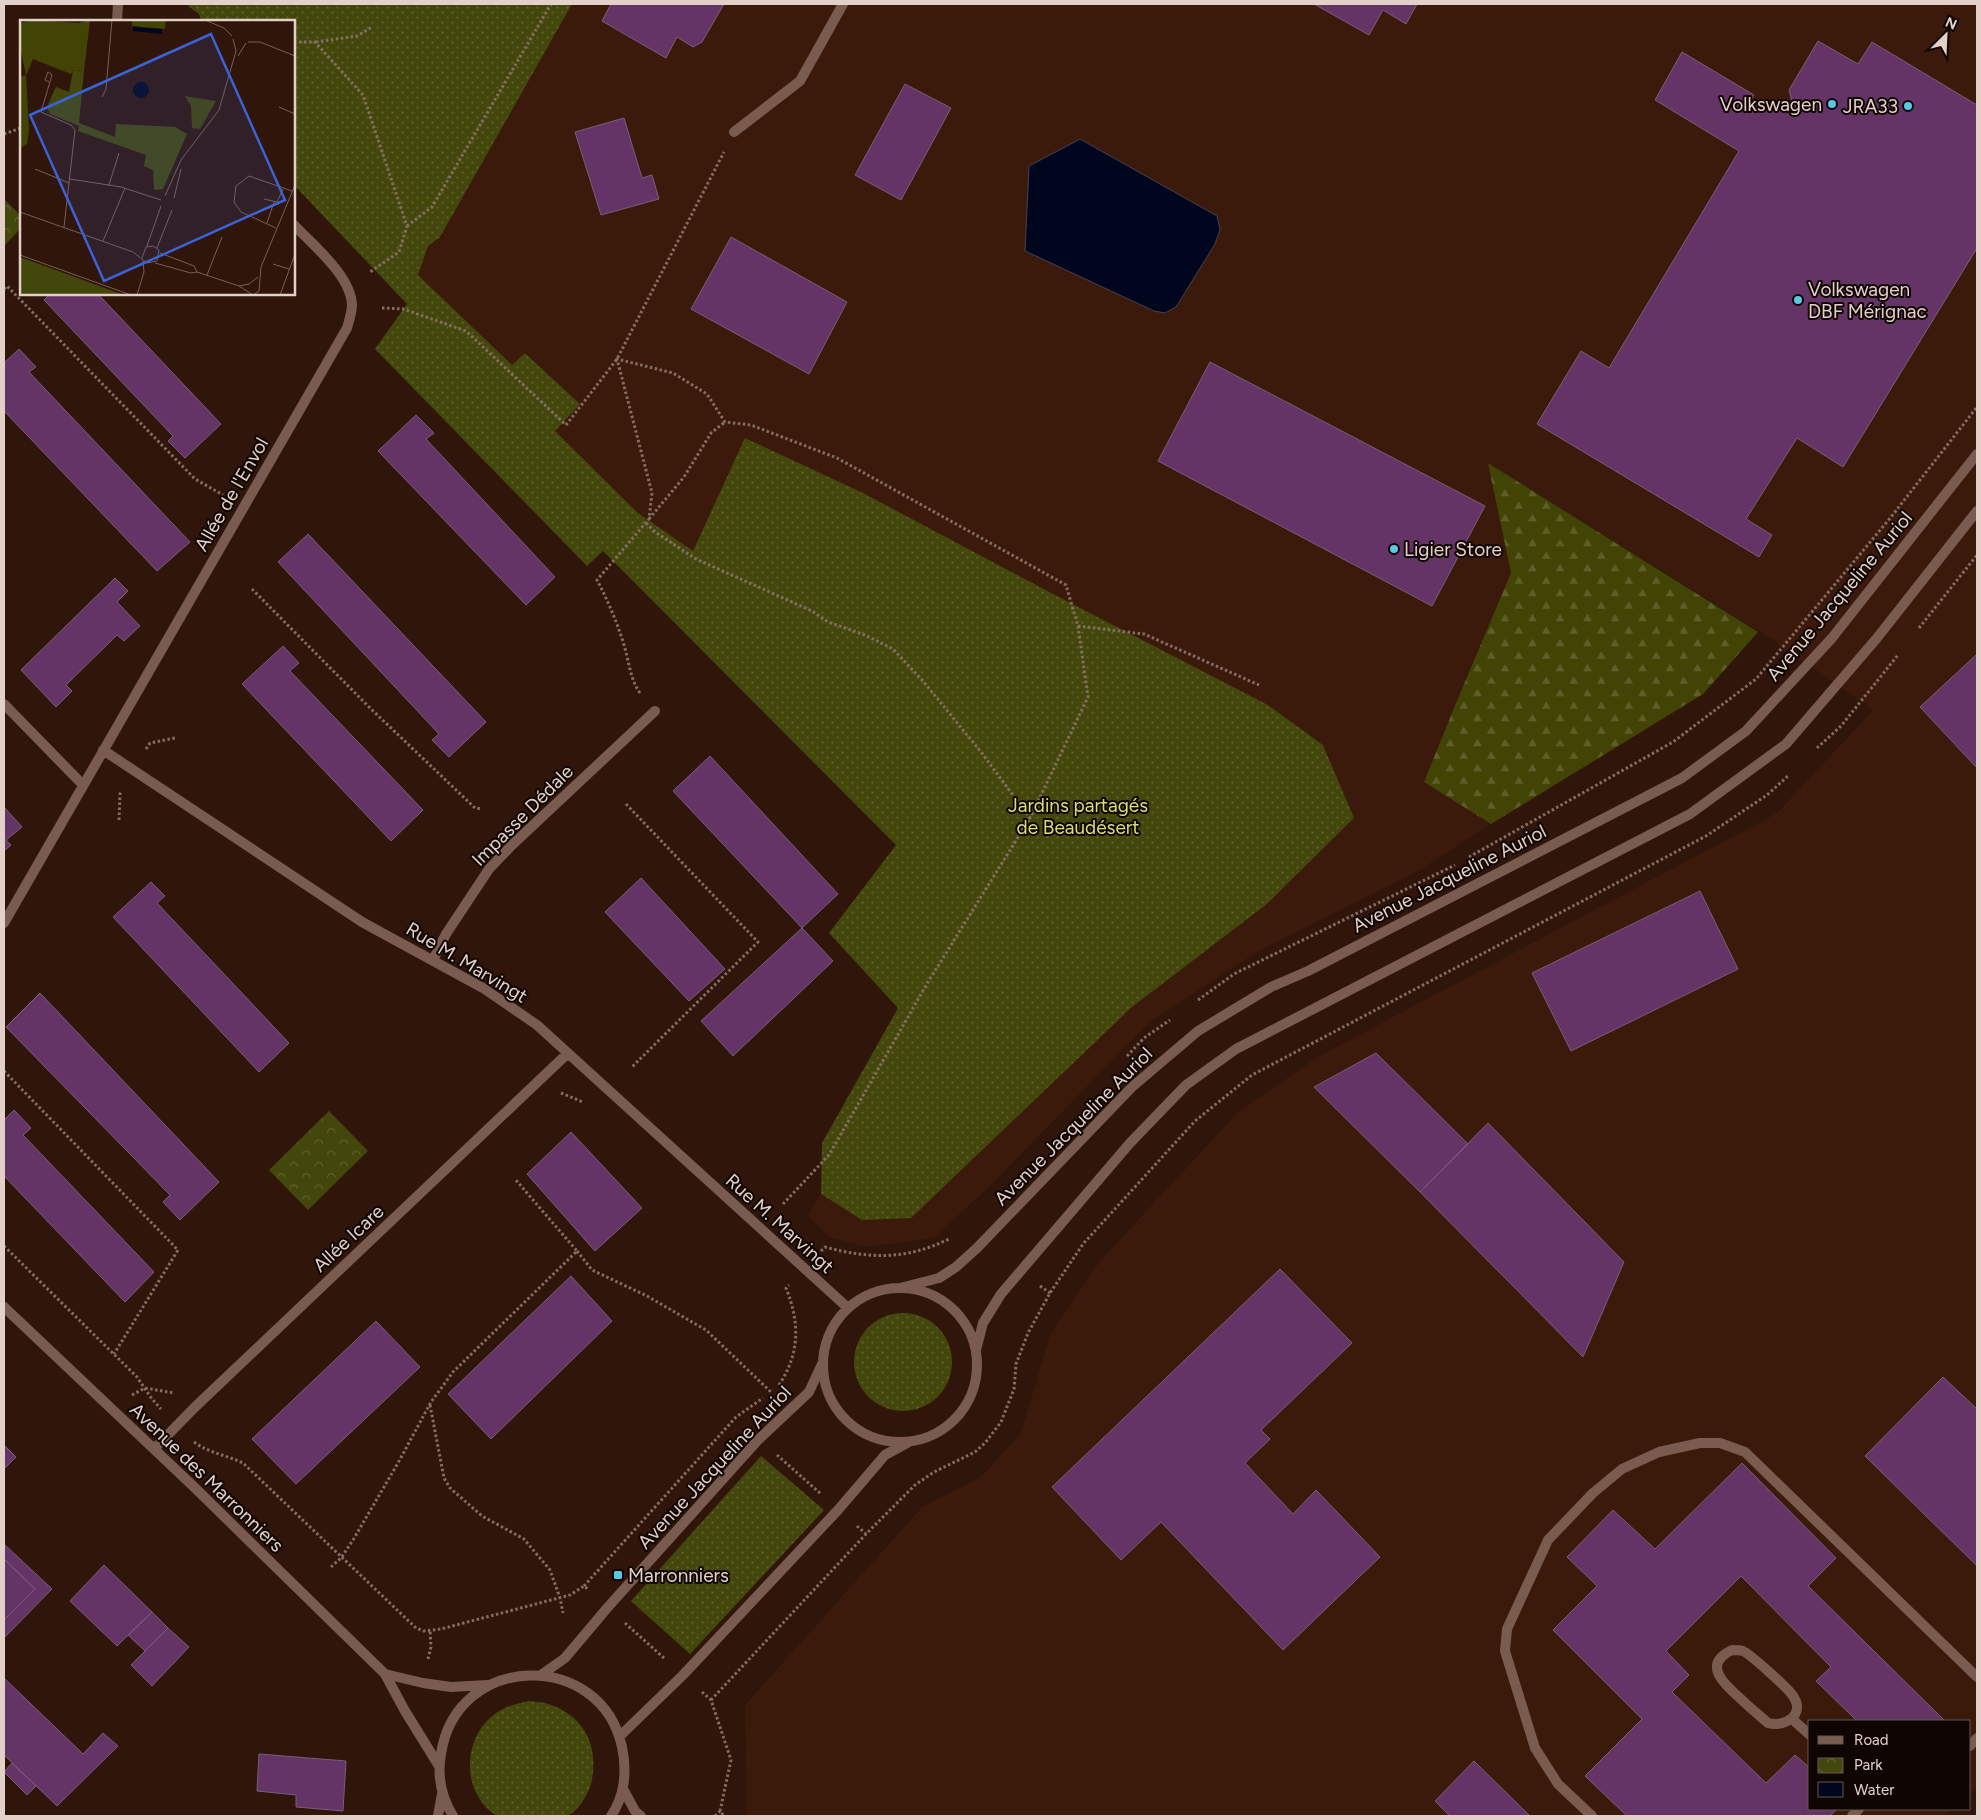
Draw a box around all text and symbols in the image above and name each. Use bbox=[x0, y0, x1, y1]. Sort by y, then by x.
north arrow bbox=[1921, 10, 1971, 60]
text: N bbox=[1943, 14, 1959, 34]
inset map bbox=[20, 20, 295, 295]
place label: Volkswagen bbox=[1720, 93, 1822, 116]
place label: JRA33 bbox=[1843, 95, 1898, 118]
marker: Volkswagen bbox=[1826, 98, 1838, 110]
marker: JRA33 bbox=[1902, 100, 1914, 112]
place label: Volkswagen DBF Mérignac bbox=[1808, 278, 1927, 323]
marker: Volkswagen DBF Mérignac bbox=[1792, 294, 1804, 306]
street label: Allée de l'Envol bbox=[190, 433, 273, 555]
street label: Avenue Jacqueline Auriol bbox=[1762, 507, 1917, 686]
place label: Ligier Store bbox=[1404, 538, 1502, 561]
marker: Ligier Store bbox=[1388, 543, 1400, 555]
street label: Impasse Dédale bbox=[467, 760, 578, 871]
park label: Jardins partagés de Beaudésert bbox=[1008, 794, 1148, 839]
street label: Avenue Jacqueline Auriol bbox=[1348, 820, 1550, 937]
street label: Rue M. Marvingt bbox=[402, 917, 532, 1008]
street label: Avenue Jacqueline Auriol bbox=[989, 1042, 1157, 1210]
street label: Rue M. Marvingt bbox=[721, 1169, 839, 1278]
street label: Allée Icare bbox=[308, 1200, 389, 1277]
street label: Avenue Jacqueline Auriol bbox=[633, 1381, 796, 1554]
street label: Avenue des Marronniers bbox=[125, 1398, 288, 1557]
place label: Marronniers bbox=[628, 1564, 729, 1587]
marker: Marronniers bbox=[612, 1569, 624, 1581]
legend bbox=[1808, 1720, 1971, 1810]
text: Road bbox=[1854, 1731, 1889, 1749]
text: Park bbox=[1854, 1756, 1883, 1774]
text: Water bbox=[1854, 1781, 1894, 1799]

